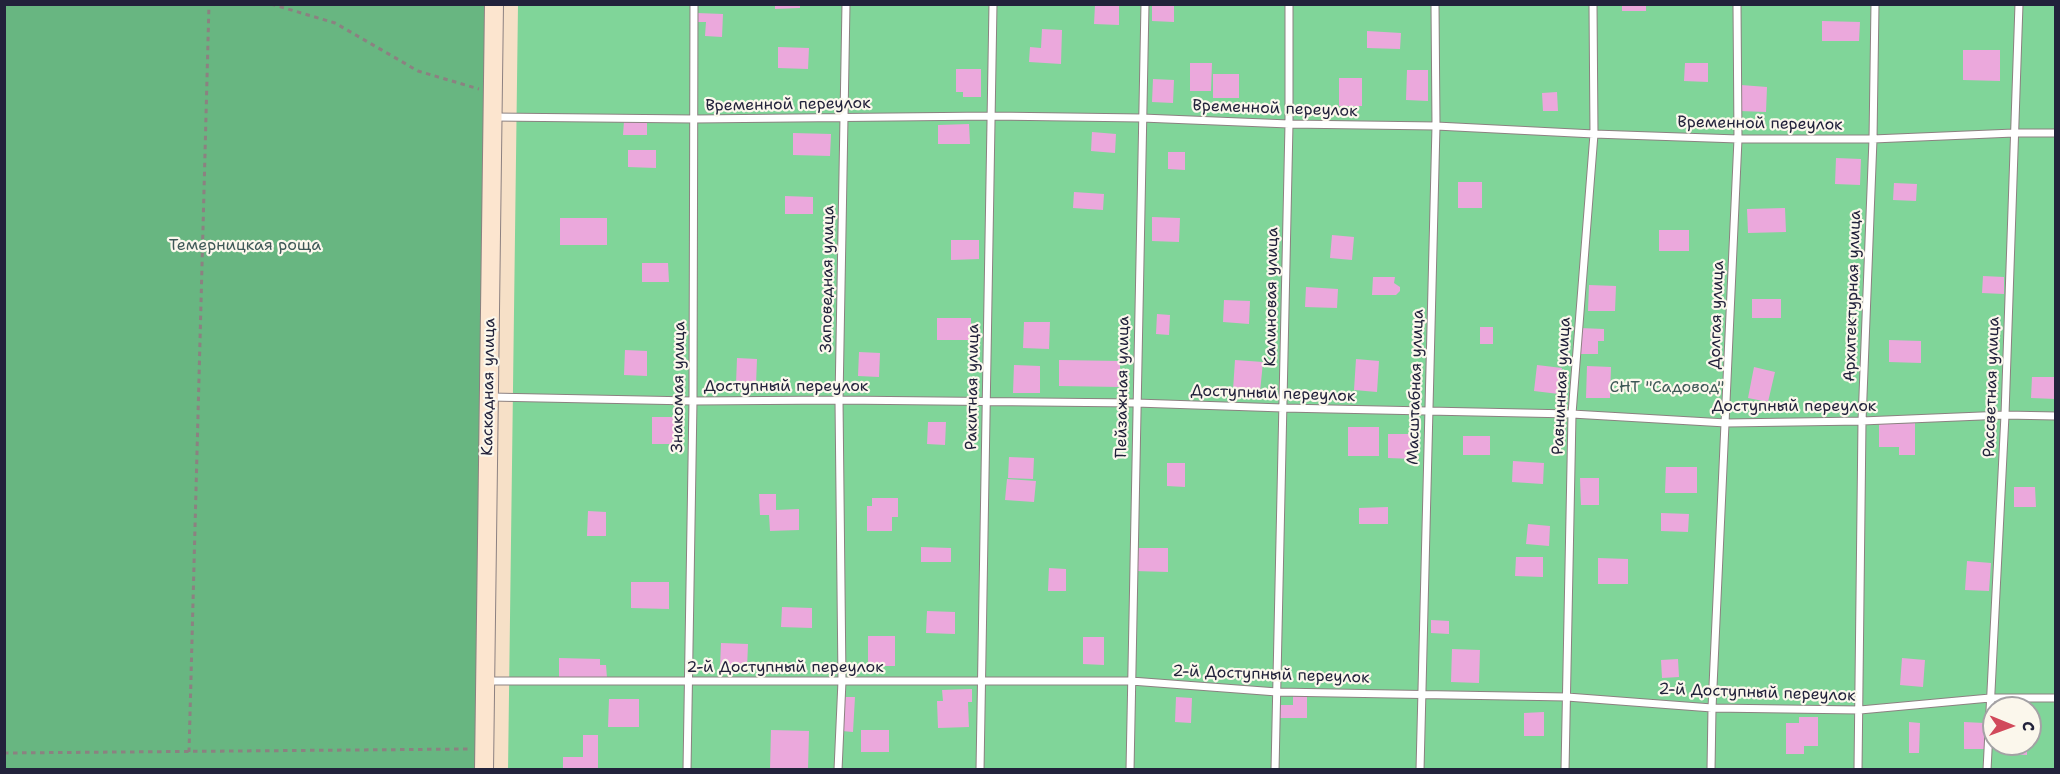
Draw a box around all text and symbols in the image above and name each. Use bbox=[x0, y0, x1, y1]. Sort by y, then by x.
street label: Временной переулок bbox=[705, 94, 871, 116]
street label: Временной переулок bbox=[1192, 97, 1358, 121]
street label: Временной переулок bbox=[1677, 113, 1843, 135]
street label: Заповедная улица bbox=[817, 205, 839, 353]
street label: Архитектурная улица bbox=[1840, 210, 1866, 382]
street label: Калиновая улица bbox=[1261, 227, 1283, 367]
park label: Темерницкая роща bbox=[169, 236, 321, 256]
street label: Долгая улица bbox=[1706, 260, 1728, 370]
street label: Масштабная улица bbox=[1404, 309, 1428, 465]
street label: Пейзажная улица bbox=[1112, 316, 1134, 458]
street label: Рассветная улица bbox=[1980, 316, 2004, 458]
street label: Равнинная улица bbox=[1549, 317, 1575, 455]
street label: Каскадная улица bbox=[478, 318, 500, 456]
street label: Знакомая улица bbox=[668, 321, 690, 453]
street label: Ракитная улица bbox=[962, 324, 984, 450]
street label: Доступный переулок bbox=[704, 377, 868, 397]
park label: СНТ "Садовод" bbox=[1610, 378, 1724, 398]
street label: Доступный переулок bbox=[1190, 382, 1356, 406]
street label: Доступный переулок bbox=[1712, 397, 1876, 417]
street label: 2-й Доступный переулок bbox=[686, 658, 884, 678]
street label: 2-й Доступный переулок bbox=[1172, 662, 1370, 688]
street label: 2-й Доступный переулок bbox=[1658, 680, 1856, 706]
north arrow bbox=[1982, 696, 2042, 756]
text: С bbox=[2018, 721, 2039, 731]

